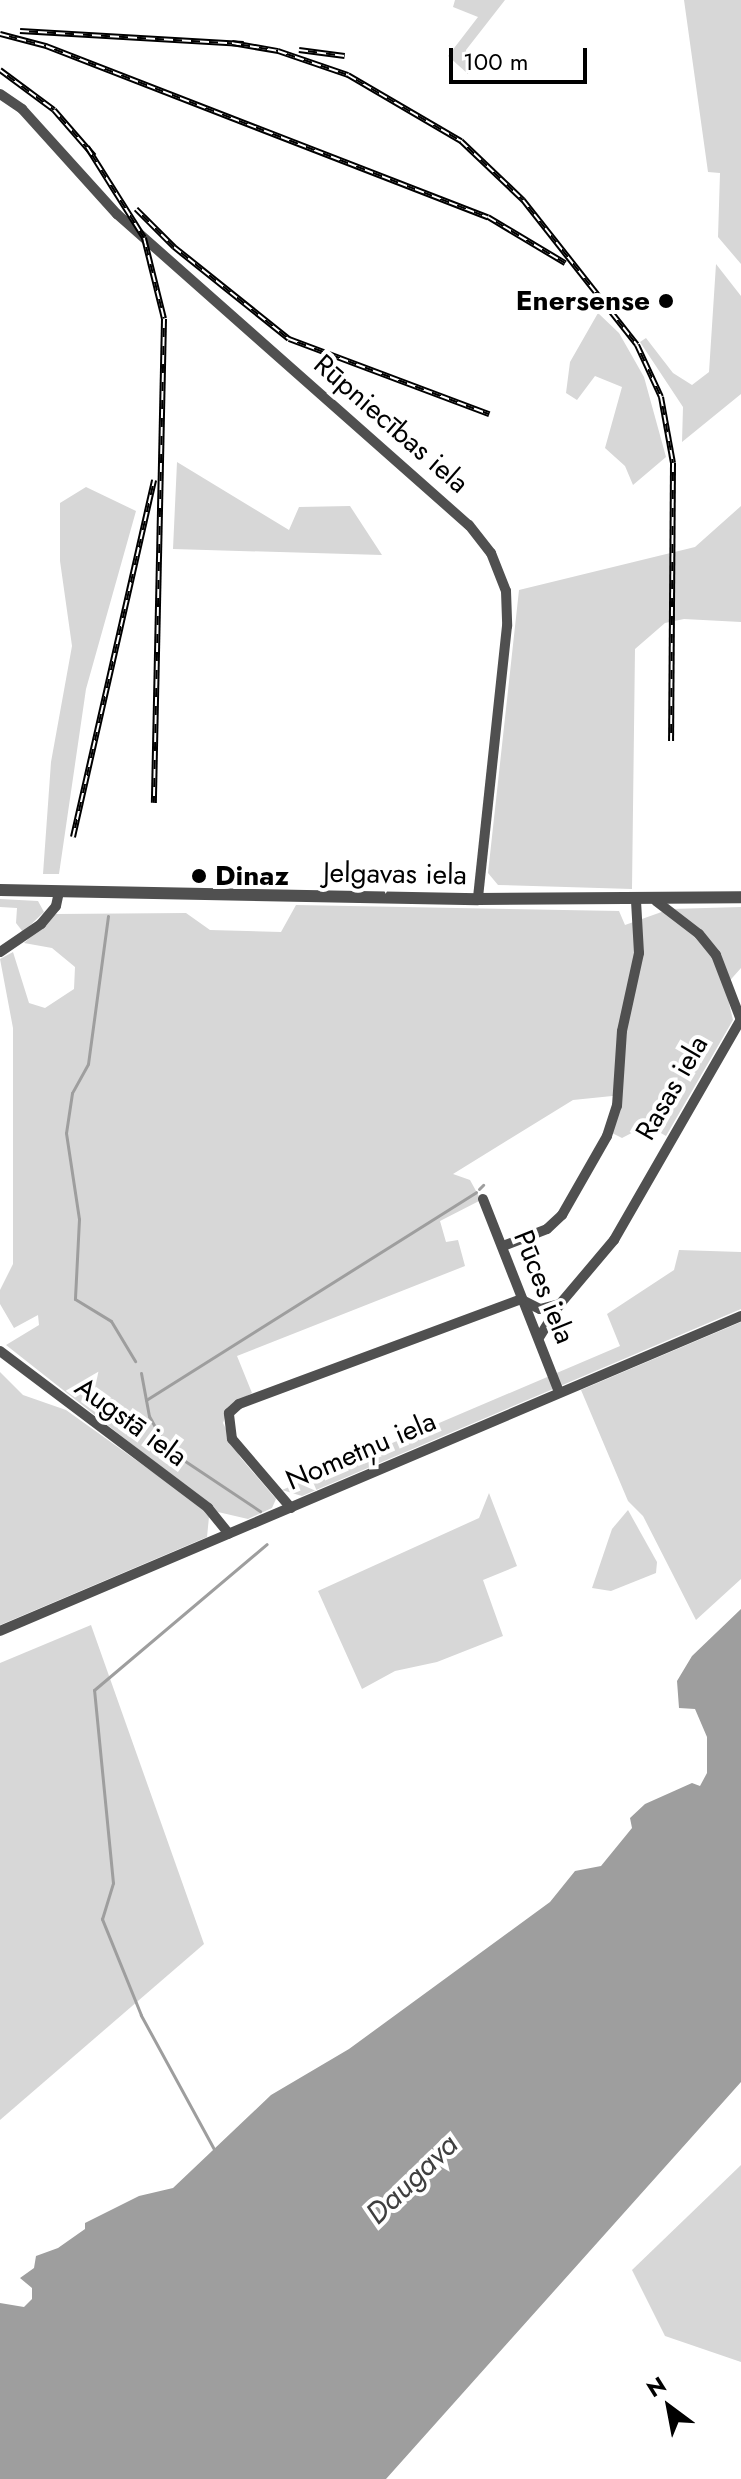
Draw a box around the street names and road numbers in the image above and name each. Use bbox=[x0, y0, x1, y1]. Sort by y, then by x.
street label: Rūpniecības iela bbox=[307, 348, 475, 500]
street label: Jelgavas iela bbox=[323, 856, 467, 892]
street label: Rasas iela bbox=[629, 1030, 715, 1146]
street label: Pūces iela bbox=[506, 1225, 582, 1349]
street label: Augstā iela bbox=[68, 1370, 194, 1474]
street label: Nometņu iela bbox=[281, 1404, 441, 1498]

